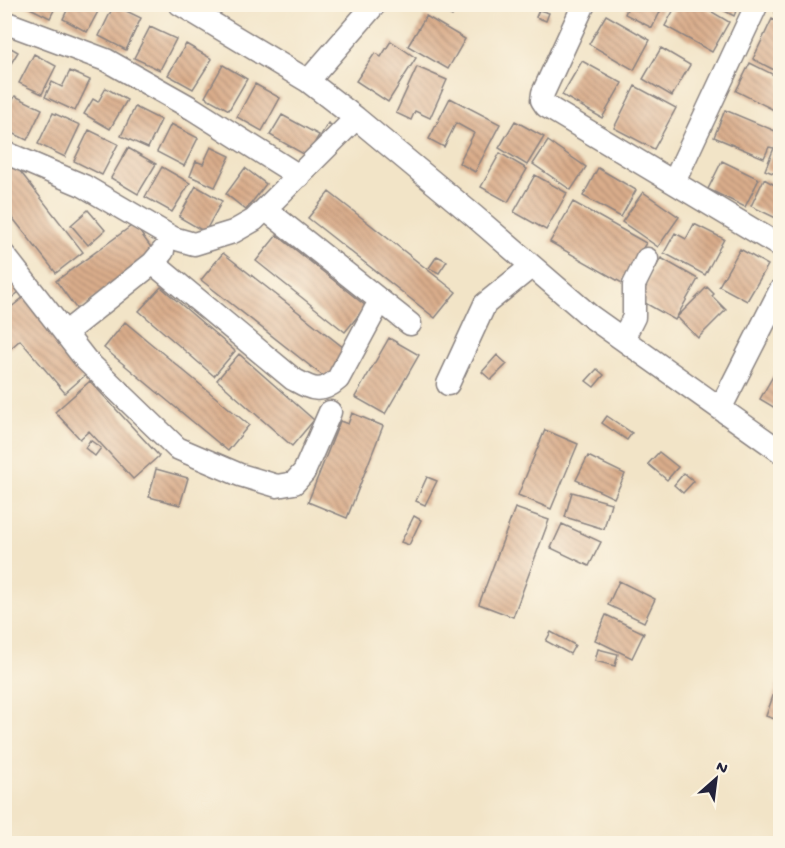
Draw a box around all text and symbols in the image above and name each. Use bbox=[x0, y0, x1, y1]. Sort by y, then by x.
north arrow bbox=[686, 749, 746, 809]
text: N bbox=[712, 758, 731, 780]

